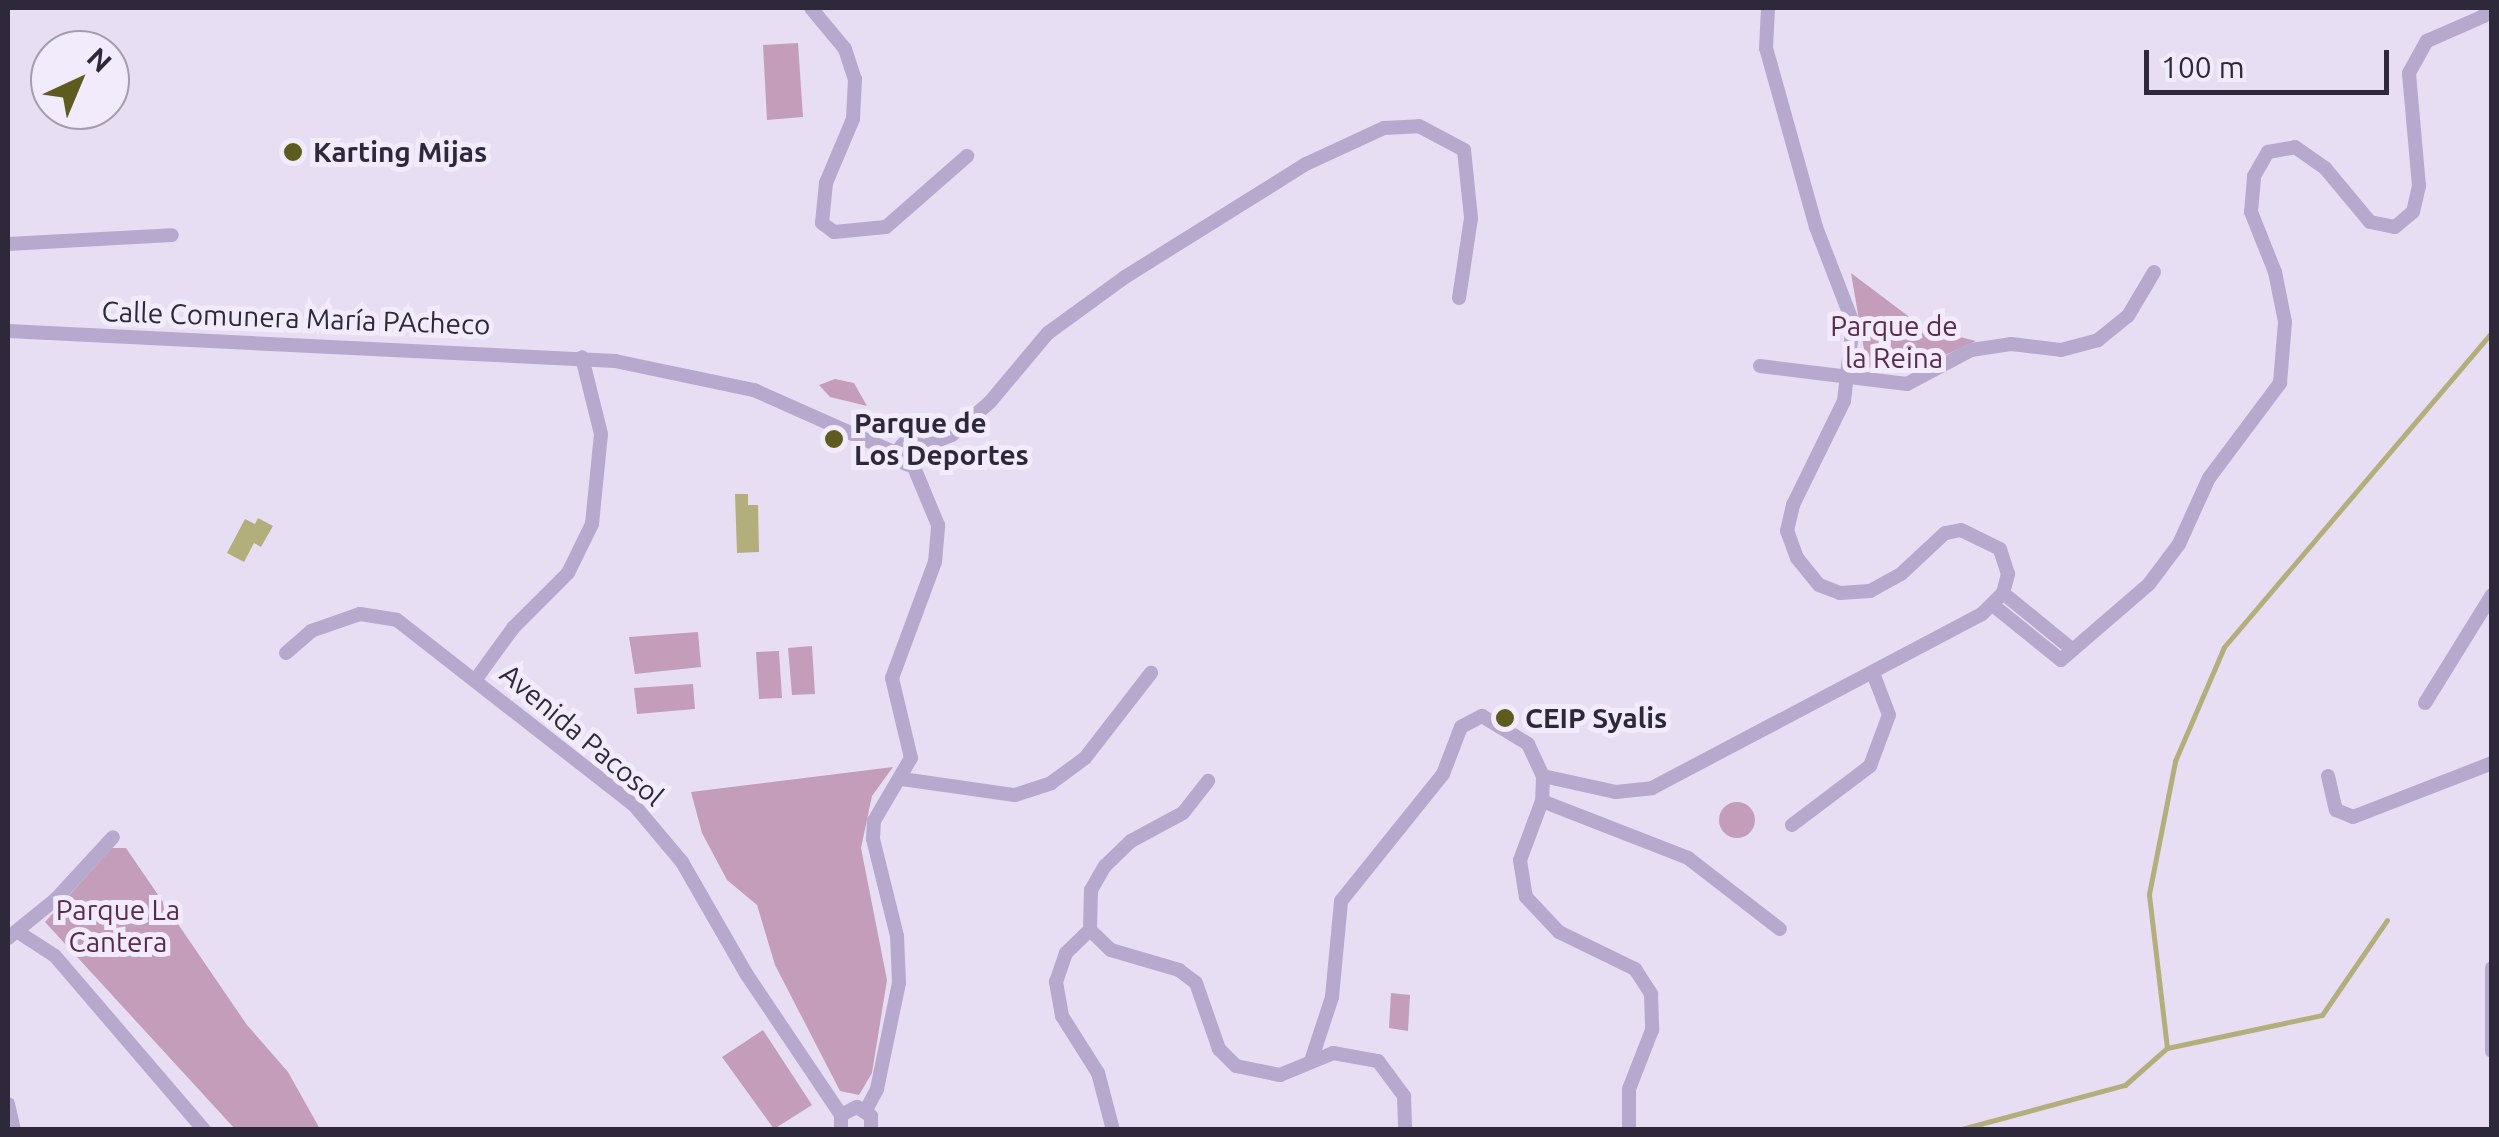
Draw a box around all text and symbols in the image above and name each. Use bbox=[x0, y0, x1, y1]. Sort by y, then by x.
north arrow bbox=[30, 30, 130, 130]
scale bar bbox=[2149, 30, 2394, 92]
text: N bbox=[82, 41, 118, 78]
text: 100 m bbox=[2161, 50, 2245, 84]
place label: Karting Mijas bbox=[313, 135, 487, 169]
marker: Karting Mijas bbox=[282, 141, 304, 163]
street label: Calle Comunera María PAcheco bbox=[101, 294, 491, 342]
park label: Parque de la Reina bbox=[1830, 309, 1958, 375]
place label: Parque de Los Deportes bbox=[854, 406, 1029, 472]
marker: Parque de Los Deportes bbox=[823, 428, 845, 450]
street label: Avenida Pacosol bbox=[493, 657, 671, 813]
place label: CEIP Syalis bbox=[1525, 701, 1667, 735]
marker: CEIP Syalis bbox=[1494, 707, 1516, 729]
park label: Parque La Cantera bbox=[56, 893, 180, 959]

